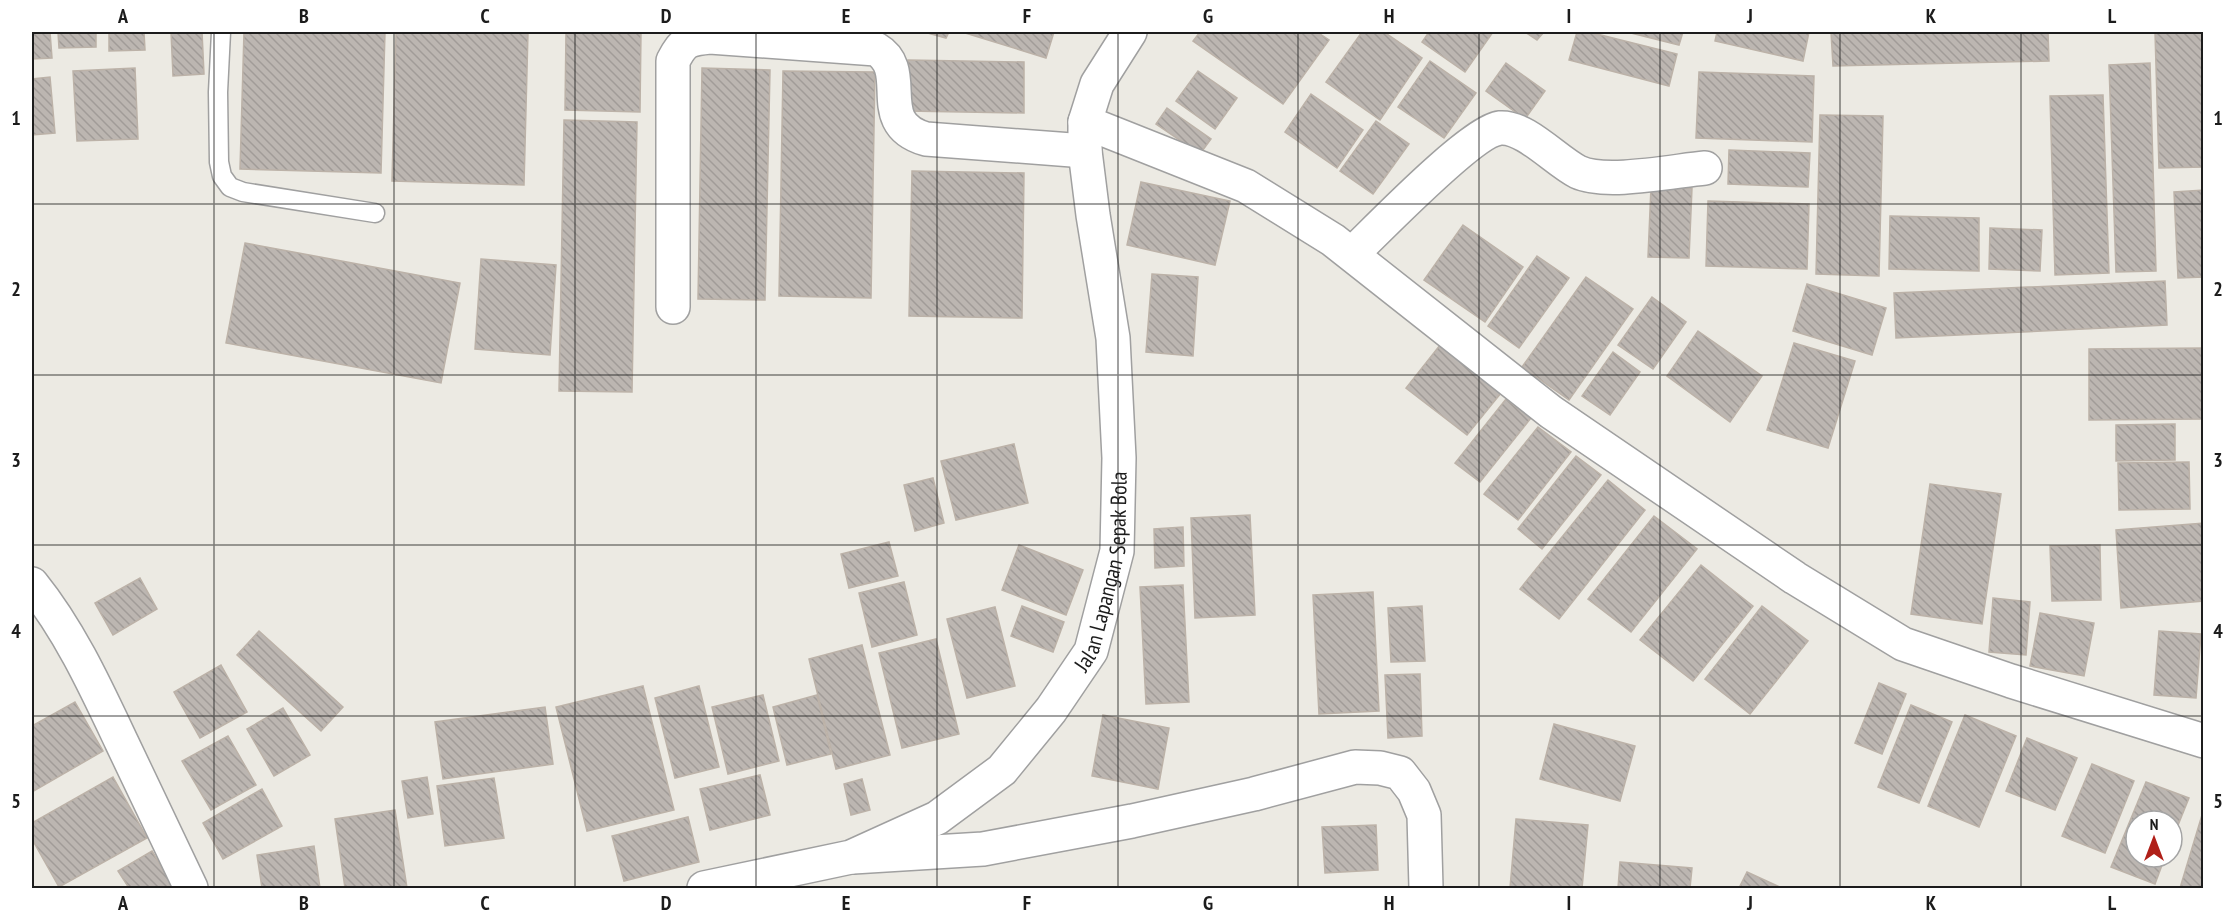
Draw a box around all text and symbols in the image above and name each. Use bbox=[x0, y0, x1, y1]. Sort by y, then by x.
text: A bbox=[117, 3, 129, 29]
text: B bbox=[299, 3, 309, 29]
text: C bbox=[480, 3, 490, 29]
text: D bbox=[661, 3, 672, 29]
text: E bbox=[842, 3, 850, 29]
text: F bbox=[1023, 3, 1031, 29]
text: G bbox=[1203, 3, 1213, 29]
text: H bbox=[1384, 3, 1394, 29]
text: I bbox=[1567, 3, 1571, 29]
text: J bbox=[1746, 3, 1753, 29]
text: K bbox=[1926, 3, 1937, 29]
text: L bbox=[2108, 3, 2117, 29]
text: 1 bbox=[11, 105, 21, 131]
text: 1 bbox=[2213, 105, 2223, 131]
text: 2 bbox=[11, 276, 21, 302]
text: 2 bbox=[2213, 276, 2223, 302]
text: 3 bbox=[11, 447, 21, 473]
text: 3 bbox=[2213, 447, 2223, 473]
street label: Jalan Lapangan Sepak Bola bbox=[1067, 471, 1133, 677]
text: 4 bbox=[11, 618, 21, 644]
text: 4 bbox=[2213, 618, 2223, 644]
text: 5 bbox=[11, 788, 21, 814]
text: 5 bbox=[2213, 788, 2223, 814]
north arrow bbox=[2124, 809, 2184, 869]
text: N bbox=[2150, 814, 2158, 834]
text: A bbox=[117, 890, 129, 916]
text: B bbox=[299, 890, 309, 916]
text: C bbox=[480, 890, 490, 916]
text: D bbox=[661, 890, 672, 916]
text: E bbox=[842, 890, 850, 916]
text: F bbox=[1023, 890, 1031, 916]
text: G bbox=[1203, 890, 1213, 916]
text: H bbox=[1384, 890, 1394, 916]
text: I bbox=[1567, 890, 1571, 916]
text: J bbox=[1746, 890, 1753, 916]
text: K bbox=[1926, 890, 1937, 916]
text: L bbox=[2108, 890, 2117, 916]

